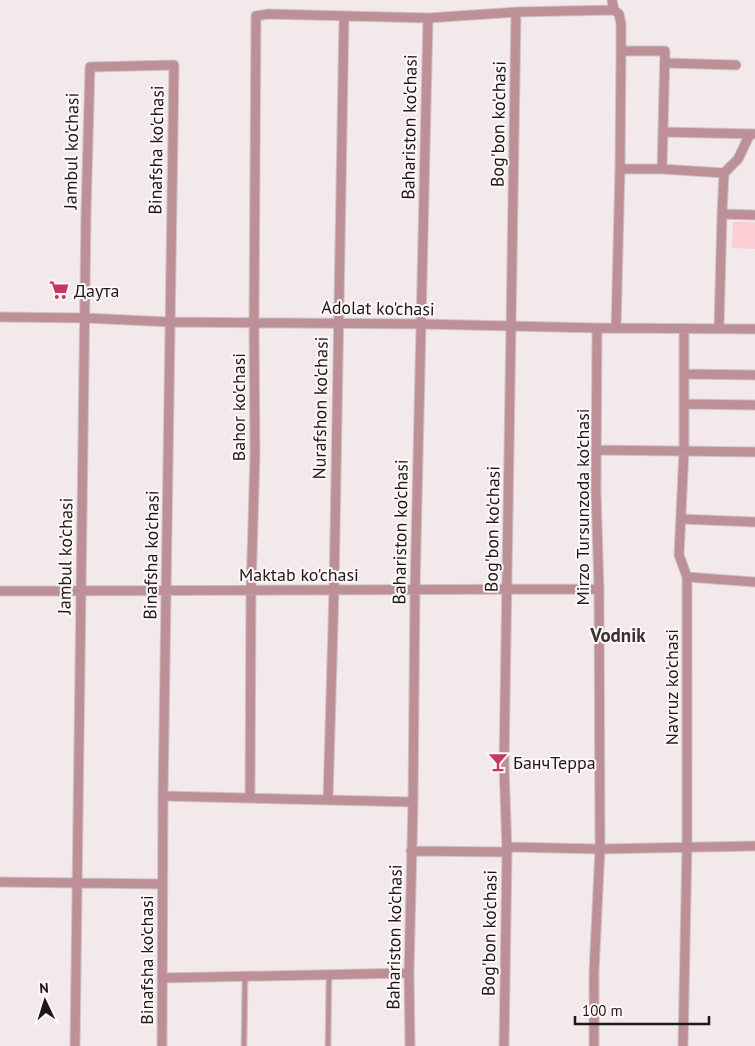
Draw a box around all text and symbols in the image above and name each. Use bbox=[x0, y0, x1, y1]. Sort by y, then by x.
street label: Bahariston ko'chasi bbox=[396, 54, 422, 200]
street label: Bog'bon ko'chasi bbox=[485, 61, 511, 187]
street label: Binafsha ko'chasi bbox=[143, 85, 169, 215]
street label: Jambul ko'chasi bbox=[58, 92, 84, 211]
supermarket icon: Даута bbox=[48, 279, 70, 301]
place label: Даута bbox=[74, 279, 119, 302]
street label: Adolat ko'chasi bbox=[321, 296, 435, 320]
street label: Nurafshon ko'chasi bbox=[307, 336, 333, 480]
street label: Bahor ko'chasi bbox=[227, 353, 250, 461]
street label: Mirzo Tursunzoda ko'chasi bbox=[571, 408, 594, 606]
street label: Bahariston ko'chasi bbox=[387, 459, 413, 605]
street label: Bog'bon ko'chasi bbox=[479, 466, 505, 592]
street label: Binafsha ko'chasi bbox=[138, 490, 164, 620]
street label: Jambul ko'chasi bbox=[52, 497, 78, 616]
street label: Maktab ko'chasi bbox=[239, 563, 359, 586]
district label: Vodnik bbox=[589, 623, 646, 647]
street label: Navruz ko'chasi bbox=[660, 629, 683, 745]
bar icon: БанчТерра bbox=[487, 751, 509, 773]
place label: БанчТерра bbox=[513, 751, 596, 774]
street label: Bahariston ko'chasi bbox=[381, 864, 407, 1010]
street label: Bog'bon ko'chasi bbox=[476, 870, 502, 996]
street label: Binafsha ko'chasi bbox=[135, 895, 158, 1025]
north arrow bbox=[20, 976, 70, 1026]
text: N bbox=[39, 979, 49, 997]
scale bar bbox=[575, 994, 709, 1026]
text: 100 m bbox=[582, 1001, 623, 1020]

